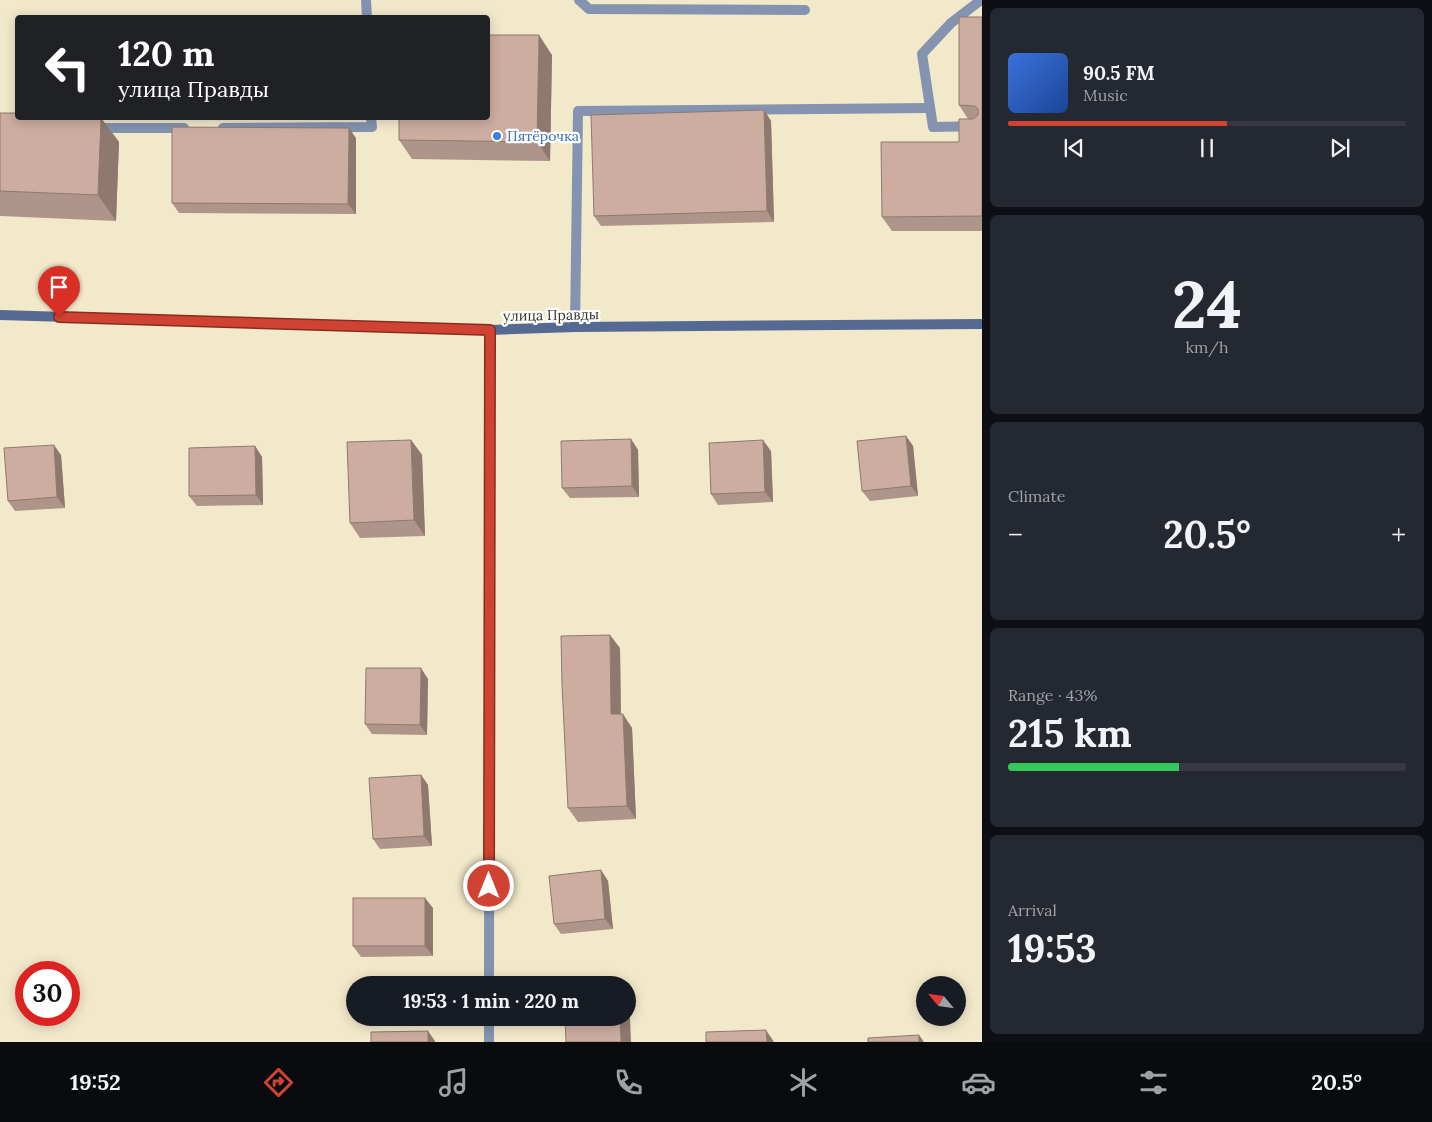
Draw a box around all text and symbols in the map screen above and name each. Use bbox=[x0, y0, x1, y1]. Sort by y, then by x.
text: 120 m bbox=[118, 31, 215, 76]
icon: left bbox=[35, 35, 100, 100]
text: 90.5 FM bbox=[1083, 61, 1155, 85]
text: улица Правды bbox=[118, 75, 269, 103]
text: Music bbox=[1083, 85, 1128, 105]
place label: Пятёрочка bbox=[507, 127, 579, 145]
marker: Пятёрочка bbox=[491, 130, 503, 142]
icon: previous bbox=[1060, 134, 1088, 162]
icon: pause bbox=[1193, 134, 1221, 162]
icon: next bbox=[1326, 134, 1354, 162]
text: 24 bbox=[1172, 263, 1242, 346]
pin bbox=[38, 266, 80, 317]
icon: arrive bbox=[45, 273, 73, 301]
street label: улица Правды bbox=[503, 305, 599, 325]
text: km/h bbox=[1185, 337, 1229, 357]
text: Climate bbox=[1008, 486, 1065, 506]
text: 20.5° bbox=[1163, 510, 1251, 558]
text: − bbox=[1008, 517, 1023, 553]
text: + bbox=[1391, 517, 1406, 553]
text: Range · 43% bbox=[1008, 685, 1097, 705]
text: 215 km bbox=[1008, 709, 1132, 757]
position arrow bbox=[462, 859, 514, 911]
text: Arrival bbox=[1008, 900, 1057, 920]
text: 19:53 bbox=[1008, 924, 1097, 972]
speed limit sign: 30 bbox=[15, 961, 80, 1026]
north arrow bbox=[916, 976, 966, 1026]
map controls bbox=[916, 976, 966, 1026]
text: 19:53 · 1 min · 220 m bbox=[403, 989, 579, 1013]
icon: directions bbox=[261, 1065, 296, 1100]
icon: music bbox=[436, 1065, 471, 1100]
icon: phone bbox=[611, 1065, 646, 1100]
icon: climate bbox=[786, 1065, 821, 1100]
icon: car bbox=[961, 1065, 996, 1100]
icon: filters bbox=[1136, 1065, 1171, 1100]
text: 19:52 bbox=[70, 1068, 121, 1096]
text: 20.5° bbox=[1311, 1068, 1362, 1096]

